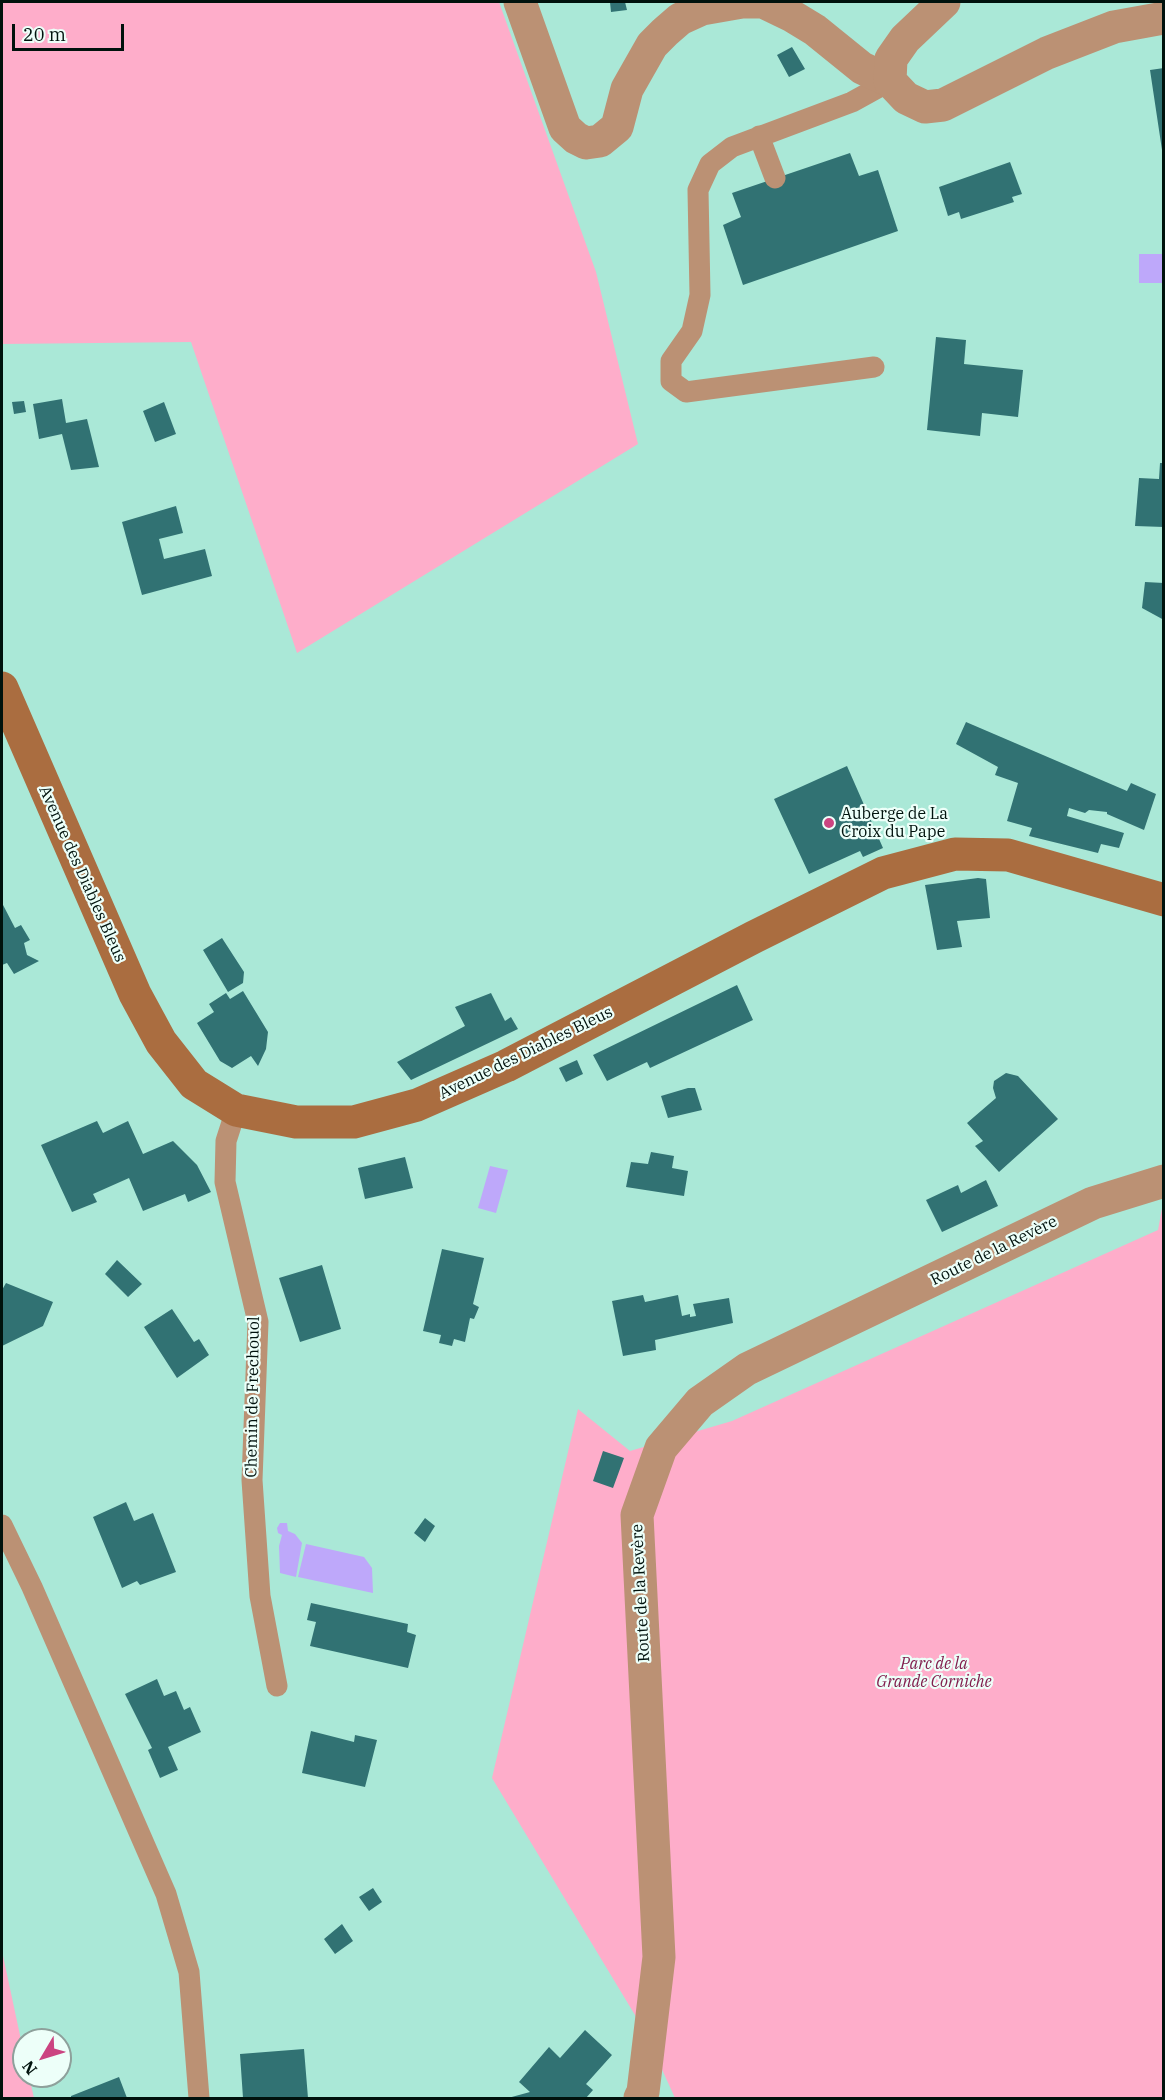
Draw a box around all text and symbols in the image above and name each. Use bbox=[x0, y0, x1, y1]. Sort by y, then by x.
scale bar bbox=[15, 12, 128, 50]
text: 20 m bbox=[23, 23, 66, 46]
street label: Avenue des Diables Bleus bbox=[34, 783, 130, 965]
place label: Auberge de La Croix du Pape bbox=[841, 804, 948, 842]
marker: Auberge de La Croix du Pape bbox=[822, 816, 836, 830]
street label: Avenue des Diables Bleus bbox=[436, 1003, 616, 1103]
street label: Route de la Revère bbox=[928, 1212, 1060, 1290]
street label: Chemin de Frechouol bbox=[242, 1316, 264, 1478]
street label: Route de la Revère bbox=[628, 1523, 654, 1663]
park label: Parc de la Grande Corniche bbox=[876, 1654, 992, 1692]
north arrow bbox=[12, 2028, 72, 2088]
text: N bbox=[18, 2057, 41, 2079]

